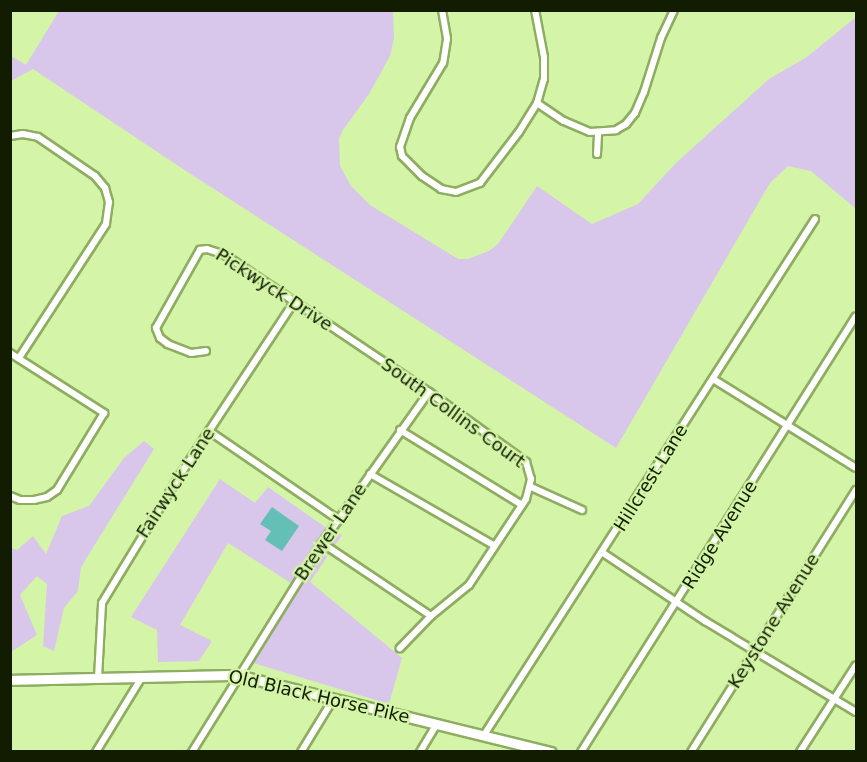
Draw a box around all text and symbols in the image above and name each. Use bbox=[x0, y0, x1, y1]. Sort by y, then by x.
street label: Pickwyck Drive bbox=[211, 244, 337, 336]
street label: South Collins Court bbox=[377, 354, 529, 472]
street label: Hillcrest Lane bbox=[609, 420, 693, 536]
street label: Fairwyck Lane bbox=[132, 424, 220, 542]
street label: Ridge Avenue bbox=[678, 477, 762, 593]
street label: Brewer Lane bbox=[290, 479, 372, 585]
street label: Keystone Avenue bbox=[724, 549, 824, 693]
street label: Old Black Horse Pike bbox=[226, 666, 412, 728]

